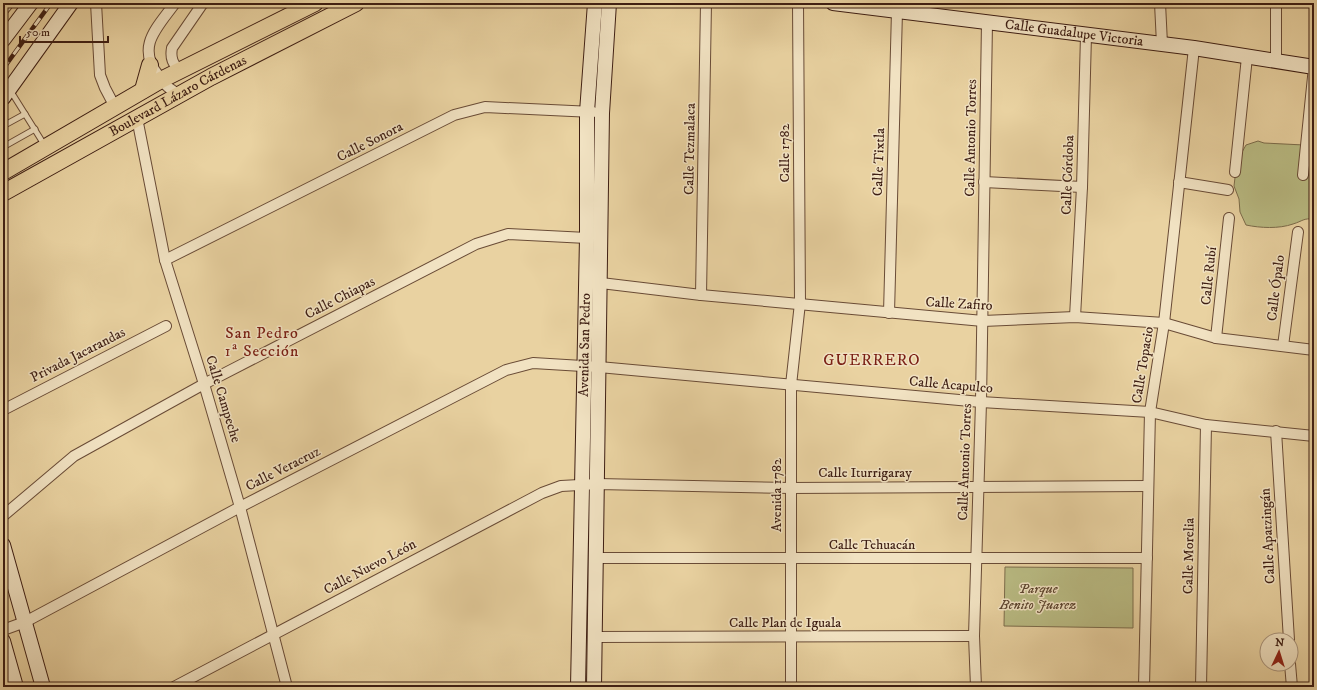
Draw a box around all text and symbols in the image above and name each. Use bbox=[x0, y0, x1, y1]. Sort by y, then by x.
street label: Calle Guadalupe Victoria bbox=[1004, 16, 1144, 51]
scale bar bbox=[20, 18, 108, 44]
text: 50 m bbox=[26, 25, 50, 40]
street label: Boulevard Lázaro Cárdenas bbox=[106, 51, 250, 141]
street label: Calle Antonio Torres bbox=[961, 79, 981, 197]
street label: Calle Tezmalaca bbox=[680, 103, 700, 195]
street label: Calle Sonora bbox=[334, 118, 406, 166]
street label: Calle 1782 bbox=[776, 123, 794, 182]
street label: Calle Tixtla bbox=[869, 128, 889, 196]
street label: Calle Córdoba bbox=[1058, 135, 1078, 215]
street label: Calle Rubí bbox=[1197, 245, 1221, 306]
street label: Calle Ópalo bbox=[1263, 254, 1289, 322]
street label: Calle Chiapas bbox=[302, 273, 378, 323]
street label: Avenida San Pedro bbox=[575, 293, 595, 397]
street label: Calle Zafiro bbox=[925, 293, 993, 315]
street label: Privada Jacarandas bbox=[27, 323, 129, 387]
district label: San Pedro 1ª Sección bbox=[225, 323, 299, 361]
street label: Calle Topacio bbox=[1128, 325, 1158, 405]
district label: GUERRERO bbox=[823, 350, 921, 370]
street label: Calle Campeche bbox=[201, 353, 245, 445]
street label: Calle Acapulco bbox=[908, 372, 994, 398]
street label: Calle Antonio Torres bbox=[954, 403, 976, 521]
street label: Calle Veracruz bbox=[243, 442, 323, 496]
street label: Avenida 1782 bbox=[768, 458, 786, 532]
street label: Calle Iturrigaray bbox=[818, 464, 912, 482]
street label: Calle Apatzingán bbox=[1256, 487, 1279, 584]
street label: Calle Morelia bbox=[1179, 518, 1199, 594]
street label: Calle Nuevo León bbox=[321, 535, 420, 599]
street label: Calle Tehuacán bbox=[829, 536, 916, 554]
park label: Parque Benito Juarez bbox=[999, 580, 1076, 614]
street label: Calle Plan de Iguala bbox=[729, 614, 841, 632]
north arrow bbox=[1259, 632, 1299, 672]
text: N bbox=[1275, 636, 1285, 650]

